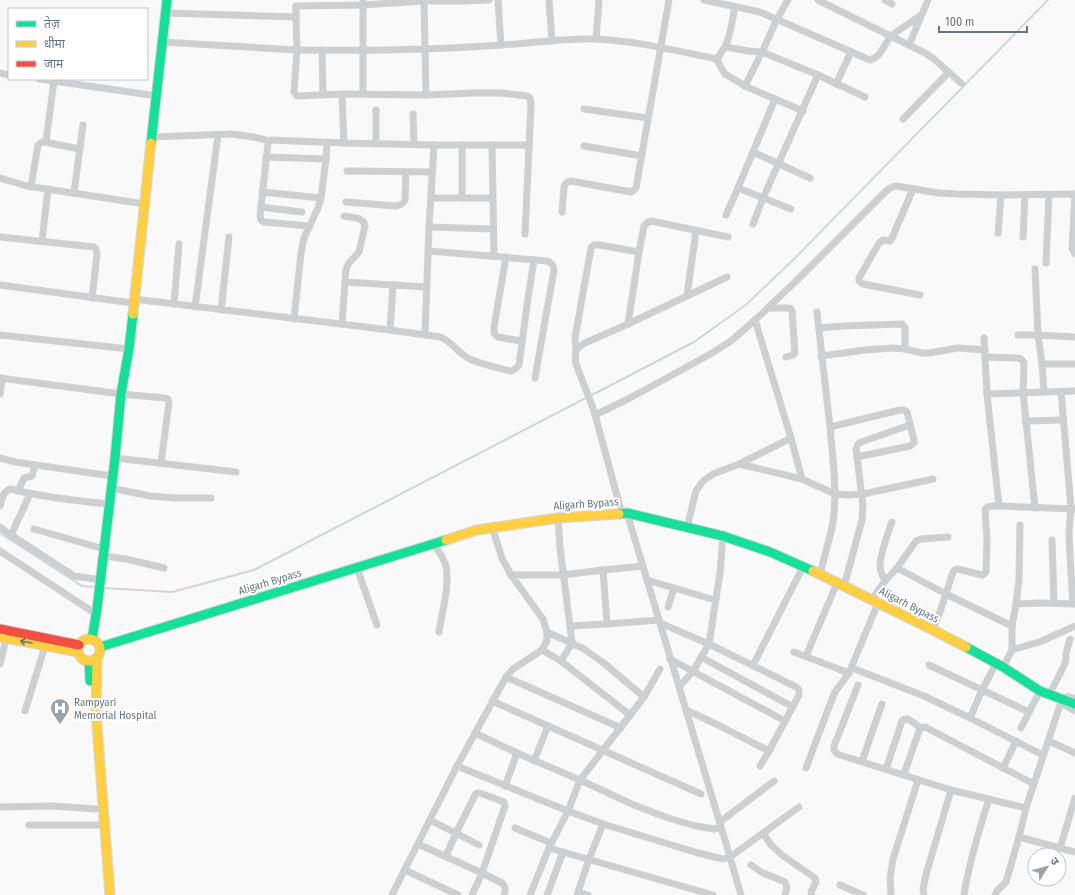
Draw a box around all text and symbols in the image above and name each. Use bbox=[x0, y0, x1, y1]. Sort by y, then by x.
legend bbox=[8, 8, 148, 80]
scale bar bbox=[939, 8, 1027, 34]
text: 100 m bbox=[945, 15, 974, 29]
text: तेज़ bbox=[44, 16, 61, 31]
text: धीमा bbox=[44, 36, 66, 51]
text: जाम bbox=[44, 57, 64, 71]
street label: Aligarh Bypass bbox=[553, 495, 619, 513]
street label: Aligarh Bypass bbox=[237, 566, 303, 598]
street label: Aligarh Bypass bbox=[877, 584, 941, 626]
one-way arrow bbox=[20, 638, 33, 646]
place label: Rampyari Memorial Hospital bbox=[74, 696, 156, 722]
hospital icon: Rampyari Memorial Hospital bbox=[49, 697, 71, 725]
north arrow bbox=[1027, 847, 1067, 887]
text: उ bbox=[1047, 855, 1062, 868]

